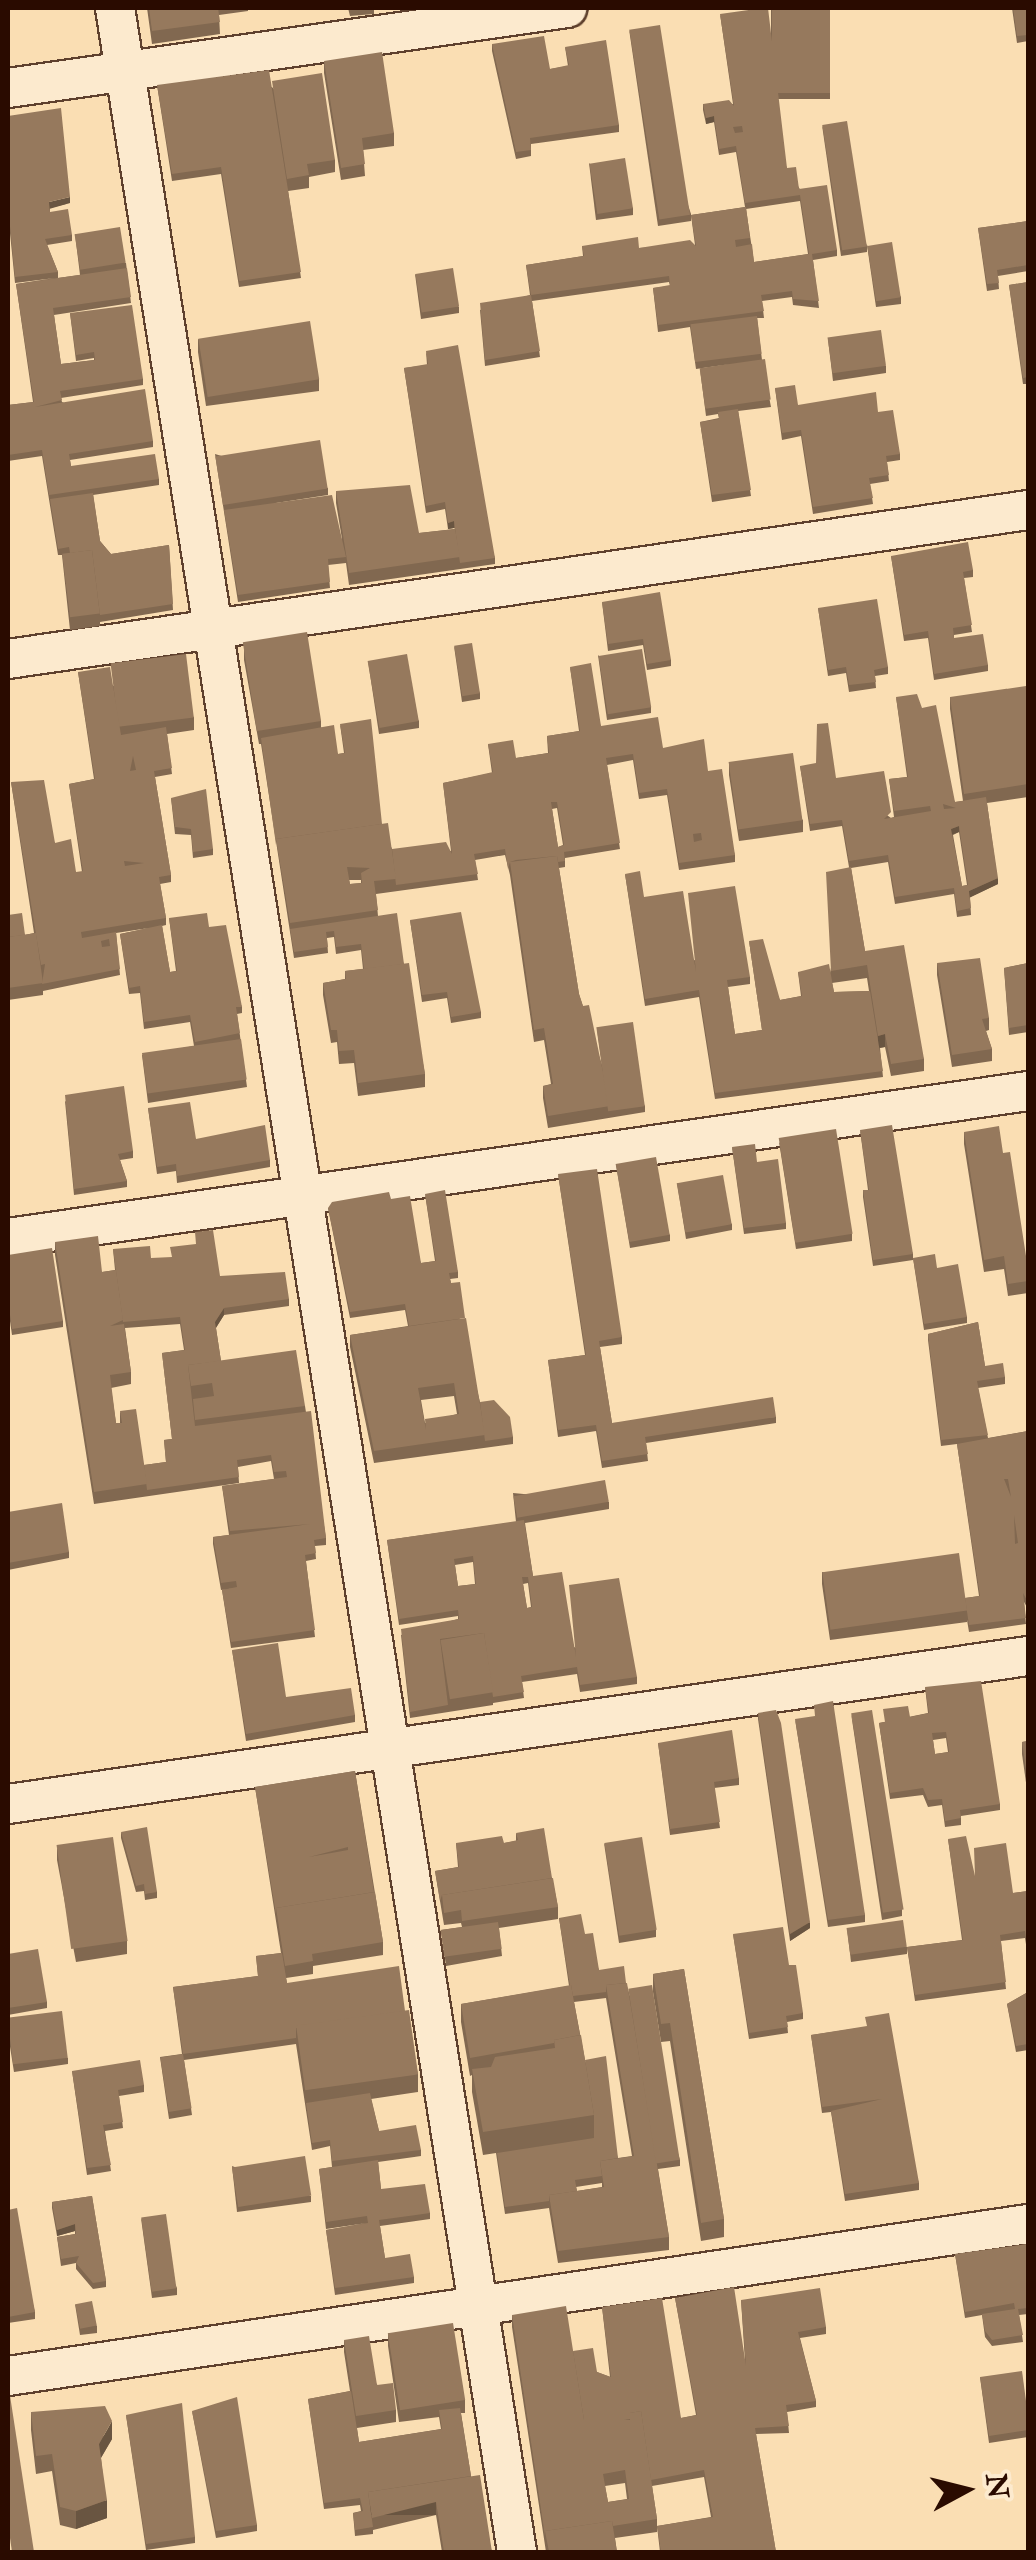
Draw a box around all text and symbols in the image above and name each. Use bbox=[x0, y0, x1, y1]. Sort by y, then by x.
north arrow bbox=[916, 2440, 1016, 2540]
text: N bbox=[977, 2472, 1015, 2501]

